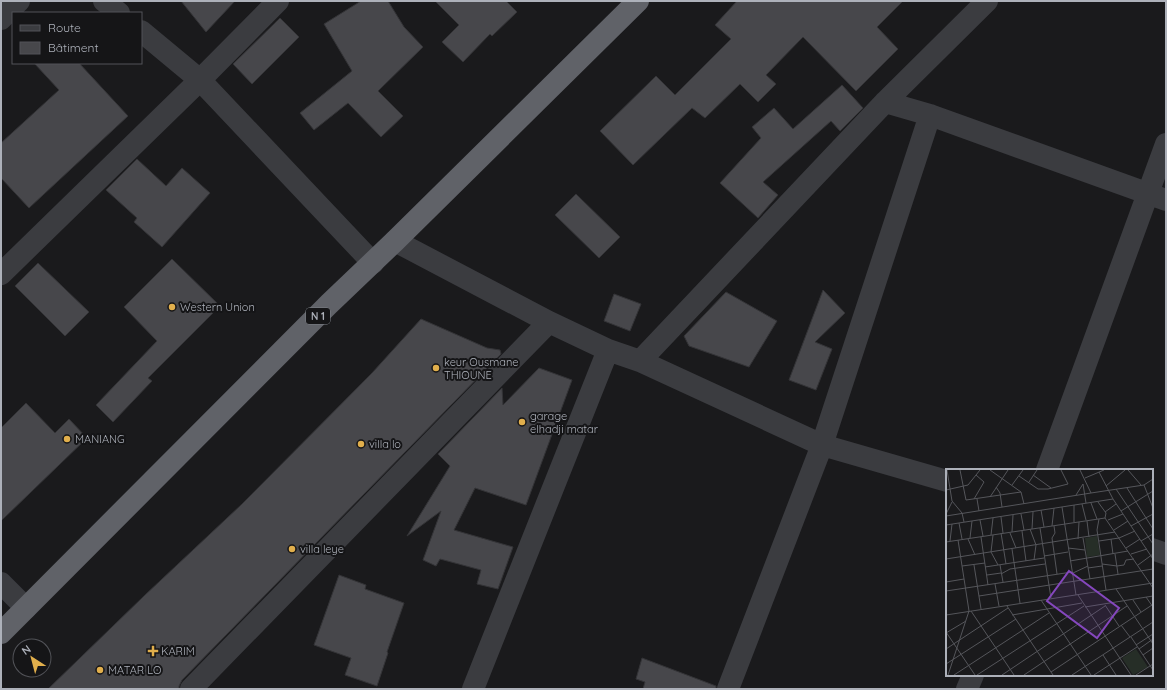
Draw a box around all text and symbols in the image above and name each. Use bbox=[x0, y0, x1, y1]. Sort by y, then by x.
legend bbox=[12, 12, 142, 64]
text: Route bbox=[48, 20, 81, 35]
text: Bâtiment bbox=[48, 40, 98, 55]
place label: Western Union bbox=[180, 300, 255, 314]
marker: Western Union bbox=[167, 302, 177, 312]
road number: N 1 bbox=[306, 308, 330, 324]
place label: keur Ousmane THIOUNE bbox=[444, 355, 518, 382]
marker: keur Ousmane THIOUNE bbox=[431, 363, 441, 373]
place label: garage elhadji matar bbox=[530, 409, 599, 436]
marker: garage elhadji matar bbox=[517, 417, 527, 427]
place label: MANIANG bbox=[75, 432, 125, 446]
marker: MANIANG bbox=[62, 434, 72, 444]
place label: villa lo bbox=[369, 437, 401, 451]
marker: villa lo bbox=[356, 439, 366, 449]
inset map bbox=[946, 469, 1153, 676]
place label: villa leye bbox=[300, 542, 344, 556]
marker: villa leye bbox=[287, 544, 297, 554]
north arrow bbox=[12, 638, 52, 678]
text: N bbox=[19, 642, 34, 658]
place label: KARIM bbox=[161, 644, 195, 658]
marker: KARIM bbox=[148, 646, 158, 656]
place label: MATAR LO bbox=[108, 663, 161, 677]
marker: MATAR LO bbox=[95, 665, 105, 675]

